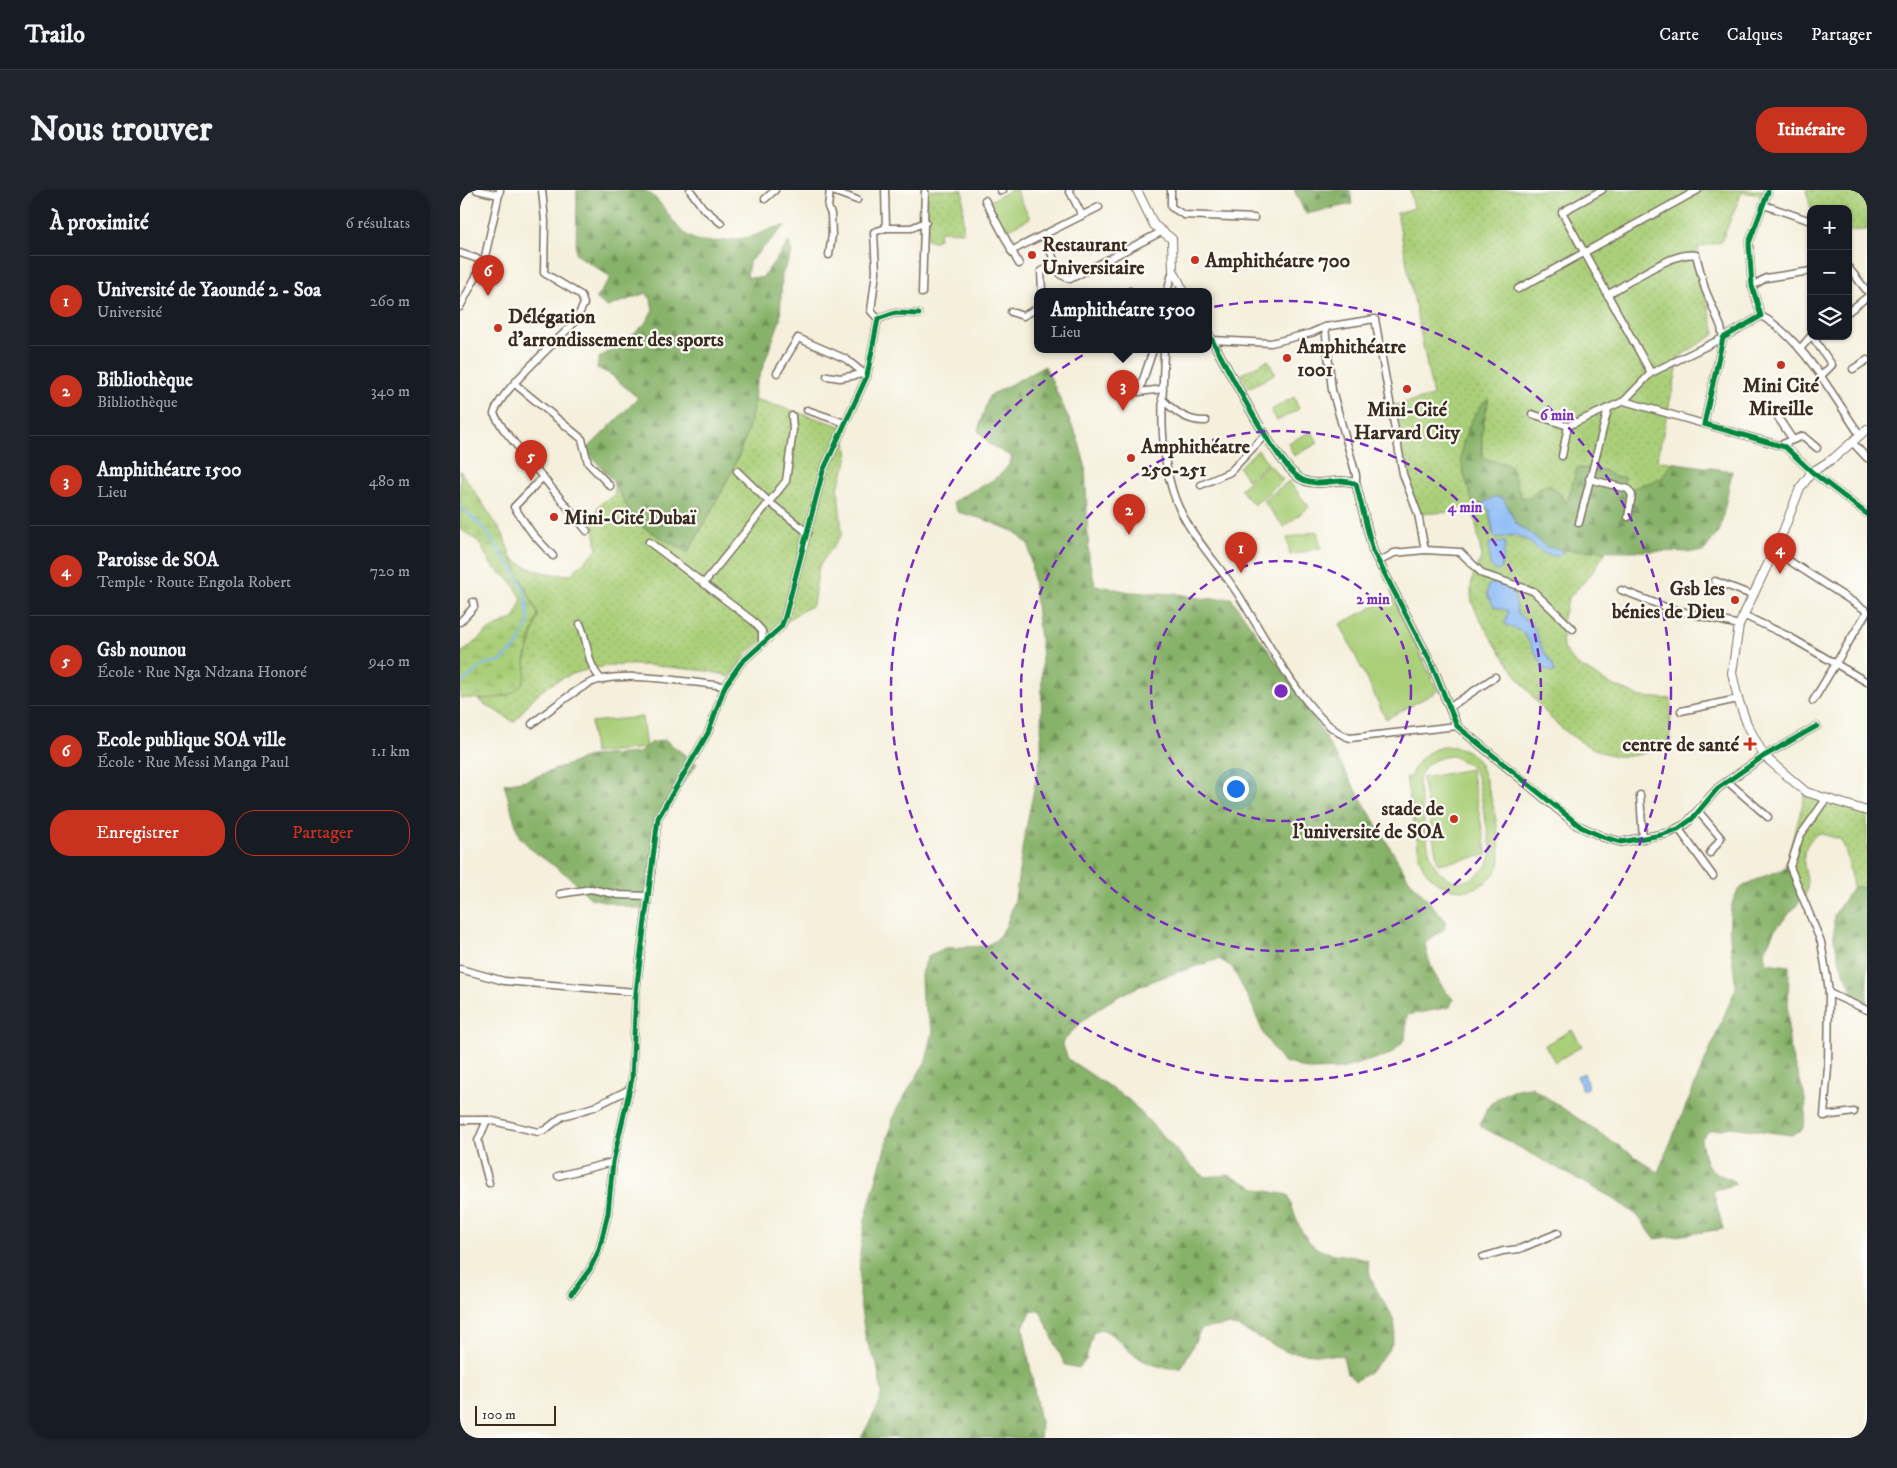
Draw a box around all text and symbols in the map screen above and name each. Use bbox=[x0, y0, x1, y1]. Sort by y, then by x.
text: Trailo bbox=[25, 20, 85, 50]
text: Carte bbox=[1659, 24, 1699, 46]
text: Calques bbox=[1727, 24, 1783, 46]
text: Partager bbox=[1811, 24, 1872, 46]
button: Itinéraire bbox=[1756, 107, 1867, 153]
text: Nous trouver bbox=[30, 108, 212, 152]
map controls bbox=[1807, 205, 1852, 340]
button: + bbox=[1807, 205, 1852, 250]
text: À proximité bbox=[50, 210, 149, 236]
text: 6 résultats bbox=[345, 213, 410, 233]
place label: Restaurant Universitaire bbox=[1042, 233, 1145, 281]
marker: Restaurant Universitaire bbox=[1026, 249, 1038, 261]
place label: Amphithéatre 700 bbox=[1204, 249, 1351, 274]
button: − bbox=[1807, 250, 1852, 295]
marker: Amphithéatre 700 bbox=[1189, 254, 1201, 266]
pin: 6 bbox=[472, 255, 504, 296]
text: Université de Yaoundé 2 - Soa bbox=[97, 279, 321, 302]
popup bbox=[1034, 288, 1212, 353]
text: 1 bbox=[63, 291, 69, 311]
text: 260 m bbox=[370, 291, 410, 311]
button: layers bbox=[1807, 295, 1852, 340]
text: Amphithéatre 1500 bbox=[1051, 299, 1195, 322]
text: Université bbox=[97, 302, 162, 322]
place label: Délégation d'arrondissement des sports bbox=[508, 305, 724, 353]
marker: Délégation d'arrondissement des sports bbox=[492, 322, 504, 334]
text: Lieu bbox=[1051, 322, 1081, 342]
place label: Amphithéatre 1001 bbox=[1296, 335, 1407, 383]
marker: Amphithéatre 1001 bbox=[1281, 352, 1293, 364]
marker: Mini Cité Mireille bbox=[1775, 359, 1787, 371]
text: Bibliothèque bbox=[97, 369, 193, 392]
pin: 3 bbox=[1107, 370, 1139, 411]
place label: Mini Cité Mireille bbox=[1743, 374, 1820, 422]
text: 2 bbox=[62, 381, 70, 401]
text: 340 m bbox=[371, 381, 410, 401]
marker: Mini-Cité Harvard City bbox=[1401, 383, 1413, 395]
text: Bibliothèque bbox=[97, 392, 178, 412]
place label: Mini-Cité Harvard City bbox=[1354, 398, 1461, 446]
text: 6 min bbox=[1540, 406, 1574, 425]
place label: Amphithéatre 250-251 bbox=[1140, 435, 1251, 483]
pin: 5 bbox=[515, 440, 547, 481]
marker: Amphithéatre 250-251 bbox=[1125, 452, 1137, 464]
text: Amphithéatre 1500 bbox=[97, 459, 241, 482]
text: 3 bbox=[63, 471, 69, 491]
text: 480 m bbox=[369, 471, 410, 491]
text: Lieu bbox=[97, 482, 127, 502]
pin: 2 bbox=[1113, 494, 1145, 535]
text: 4 min bbox=[1447, 498, 1483, 517]
place label: Mini-Cité Dubaï bbox=[564, 506, 697, 531]
marker: Mini-Cité Dubaï bbox=[548, 511, 560, 523]
pin: 1 bbox=[1225, 532, 1257, 573]
pin: 4 bbox=[1764, 533, 1796, 574]
text: Paroisse de SOA bbox=[97, 549, 219, 572]
text: 4 bbox=[61, 561, 71, 581]
text: 720 m bbox=[370, 561, 410, 581]
text: Temple · Route Engola Robert bbox=[97, 572, 291, 592]
place label: Gsb les bénies de Dieu bbox=[1611, 577, 1725, 625]
text: 2 min bbox=[1356, 590, 1390, 609]
marker: Gsb les bénies de Dieu bbox=[1729, 594, 1741, 606]
text: Gsb nounou bbox=[97, 639, 186, 662]
text: 5 bbox=[62, 651, 70, 671]
text: 940 m bbox=[369, 651, 410, 671]
text: École · Rue Nga Ndzana Honoré bbox=[97, 662, 307, 682]
centre of rings bbox=[1272, 682, 1290, 700]
text: Ecole publique SOA ville bbox=[97, 729, 286, 752]
place label: centre de santé bbox=[1623, 733, 1740, 758]
marker: centre de santé bbox=[1743, 737, 1757, 751]
text: 6 bbox=[62, 741, 70, 761]
text: 1.1 km bbox=[371, 741, 410, 761]
text: École · Rue Messi Manga Paul bbox=[97, 752, 289, 772]
your location bbox=[1223, 776, 1249, 802]
place label: stade de l'université de SOA bbox=[1292, 797, 1445, 845]
button: Enregistrer bbox=[50, 810, 225, 856]
button: Partager bbox=[235, 810, 410, 856]
marker: stade de l'université de SOA bbox=[1448, 813, 1460, 825]
scale bar bbox=[475, 1403, 556, 1426]
text: 100 m bbox=[482, 1406, 516, 1424]

